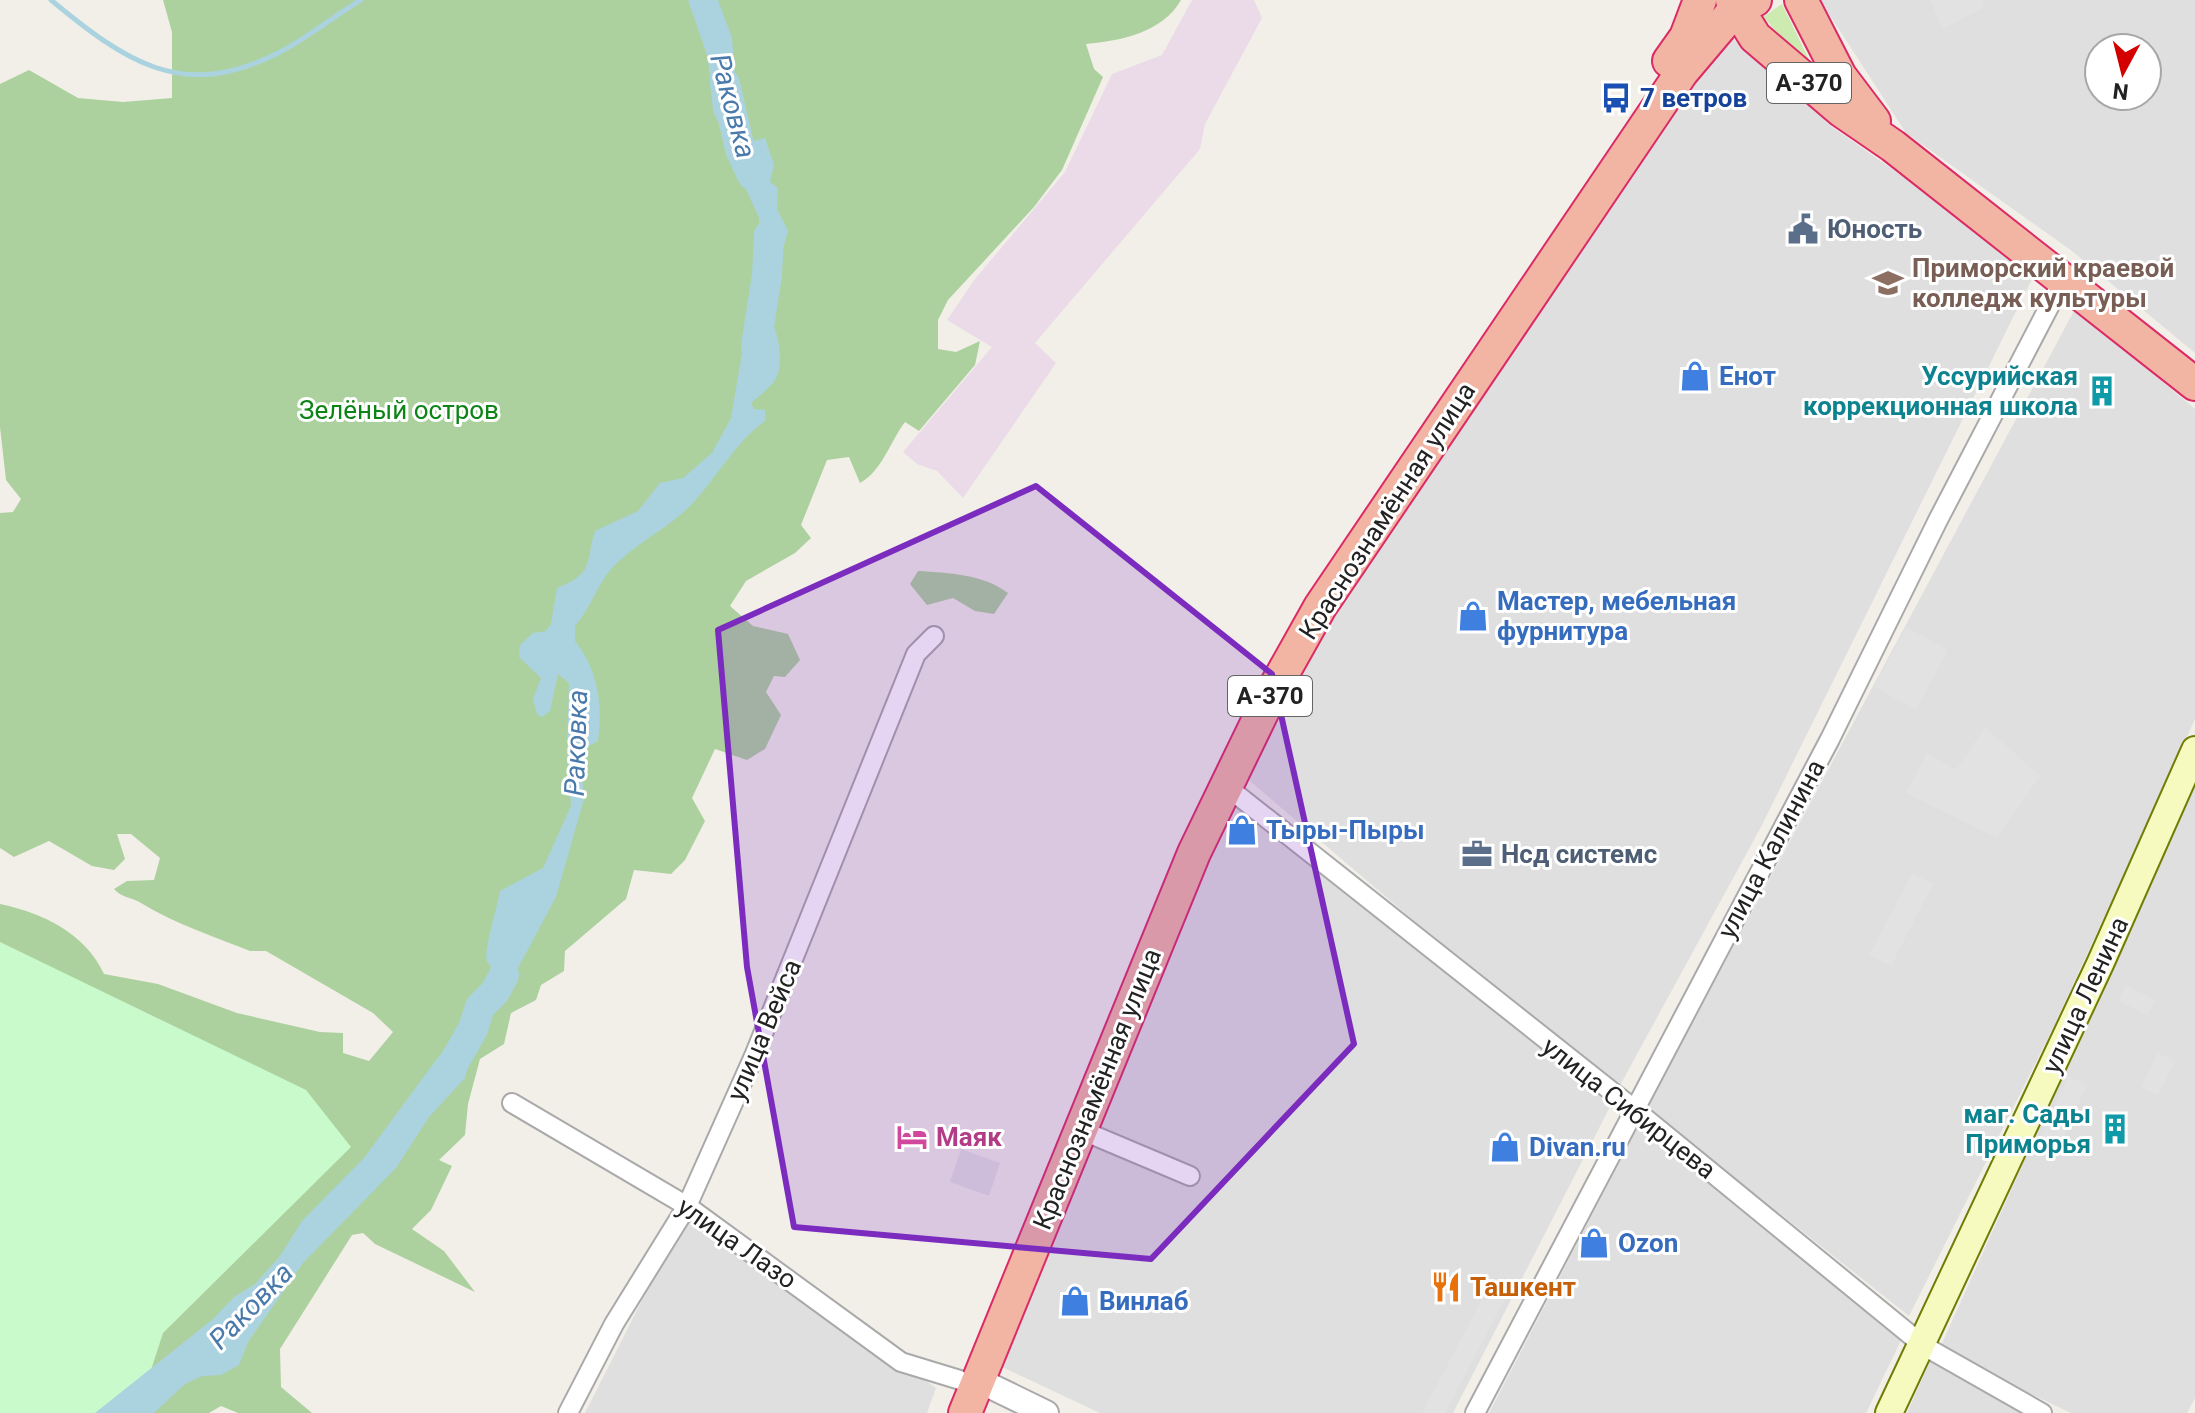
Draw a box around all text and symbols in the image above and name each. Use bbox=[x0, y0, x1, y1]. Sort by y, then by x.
north arrow bbox=[2083, 32, 2163, 112]
water label: Раковка bbox=[703, 50, 763, 162]
road number: А-370 bbox=[1767, 63, 1851, 103]
text: N bbox=[2111, 78, 2130, 105]
bus stop icon: 7 ветров bbox=[1599, 81, 1633, 115]
place label: 7 ветров bbox=[1640, 83, 1747, 113]
public building icon: Юность bbox=[1786, 212, 1820, 246]
place label: Юность bbox=[1827, 214, 1922, 244]
place label: Приморский краевой колледж культуры bbox=[1912, 253, 2174, 313]
school or university icon: Приморский краевой колледж культуры bbox=[1871, 266, 1905, 300]
shop icon: Енот bbox=[1678, 359, 1712, 393]
place label: Енот bbox=[1719, 361, 1776, 391]
place label: Уссурийская коррекционная школа bbox=[1803, 361, 2078, 421]
building icon: Уссурийская коррекционная школа bbox=[2085, 374, 2119, 408]
street label: Краснознамённая улица bbox=[1293, 377, 1481, 645]
park label: Зелёный остров bbox=[299, 395, 499, 425]
place label: Мастер, мебельная фурнитура bbox=[1497, 586, 1736, 646]
shop icon: Мастер, мебельная фурнитура bbox=[1456, 599, 1490, 633]
road number: А-370 bbox=[1228, 676, 1312, 716]
water label: Раковка bbox=[558, 689, 594, 797]
street label: улица Калинина bbox=[1711, 755, 1831, 943]
shop icon: Тыры-Пыры bbox=[1225, 813, 1259, 847]
place label: Тыры-Пыры bbox=[1266, 815, 1424, 845]
office icon: Нсд системс bbox=[1460, 837, 1494, 871]
place label: Нсд системс bbox=[1501, 839, 1657, 869]
street label: улица Ленина bbox=[2036, 912, 2134, 1078]
street label: Краснознамённая улица bbox=[1027, 944, 1167, 1234]
street label: улица Вейса bbox=[721, 955, 807, 1105]
street label: улица Сибирцева bbox=[1536, 1031, 1722, 1185]
place label: маг. Сады Приморья bbox=[1964, 1099, 2091, 1159]
building icon: маг. Сады Приморья bbox=[2098, 1112, 2132, 1146]
hotel icon: Маяк bbox=[895, 1120, 929, 1154]
place label: Маяк bbox=[936, 1122, 1002, 1152]
shop icon: Divan.ru bbox=[1488, 1130, 1522, 1164]
place label: Divan.ru bbox=[1529, 1132, 1626, 1162]
street label: улица Лазо bbox=[672, 1191, 802, 1295]
shop icon: Ozon bbox=[1577, 1226, 1611, 1260]
place label: Ozon bbox=[1618, 1228, 1678, 1258]
water label: Раковка bbox=[202, 1256, 300, 1356]
restaurant icon: Ташкент bbox=[1429, 1270, 1463, 1304]
place label: Ташкент bbox=[1470, 1272, 1576, 1302]
shop icon: Винлаб bbox=[1058, 1284, 1092, 1318]
place label: Винлаб bbox=[1099, 1286, 1189, 1316]

